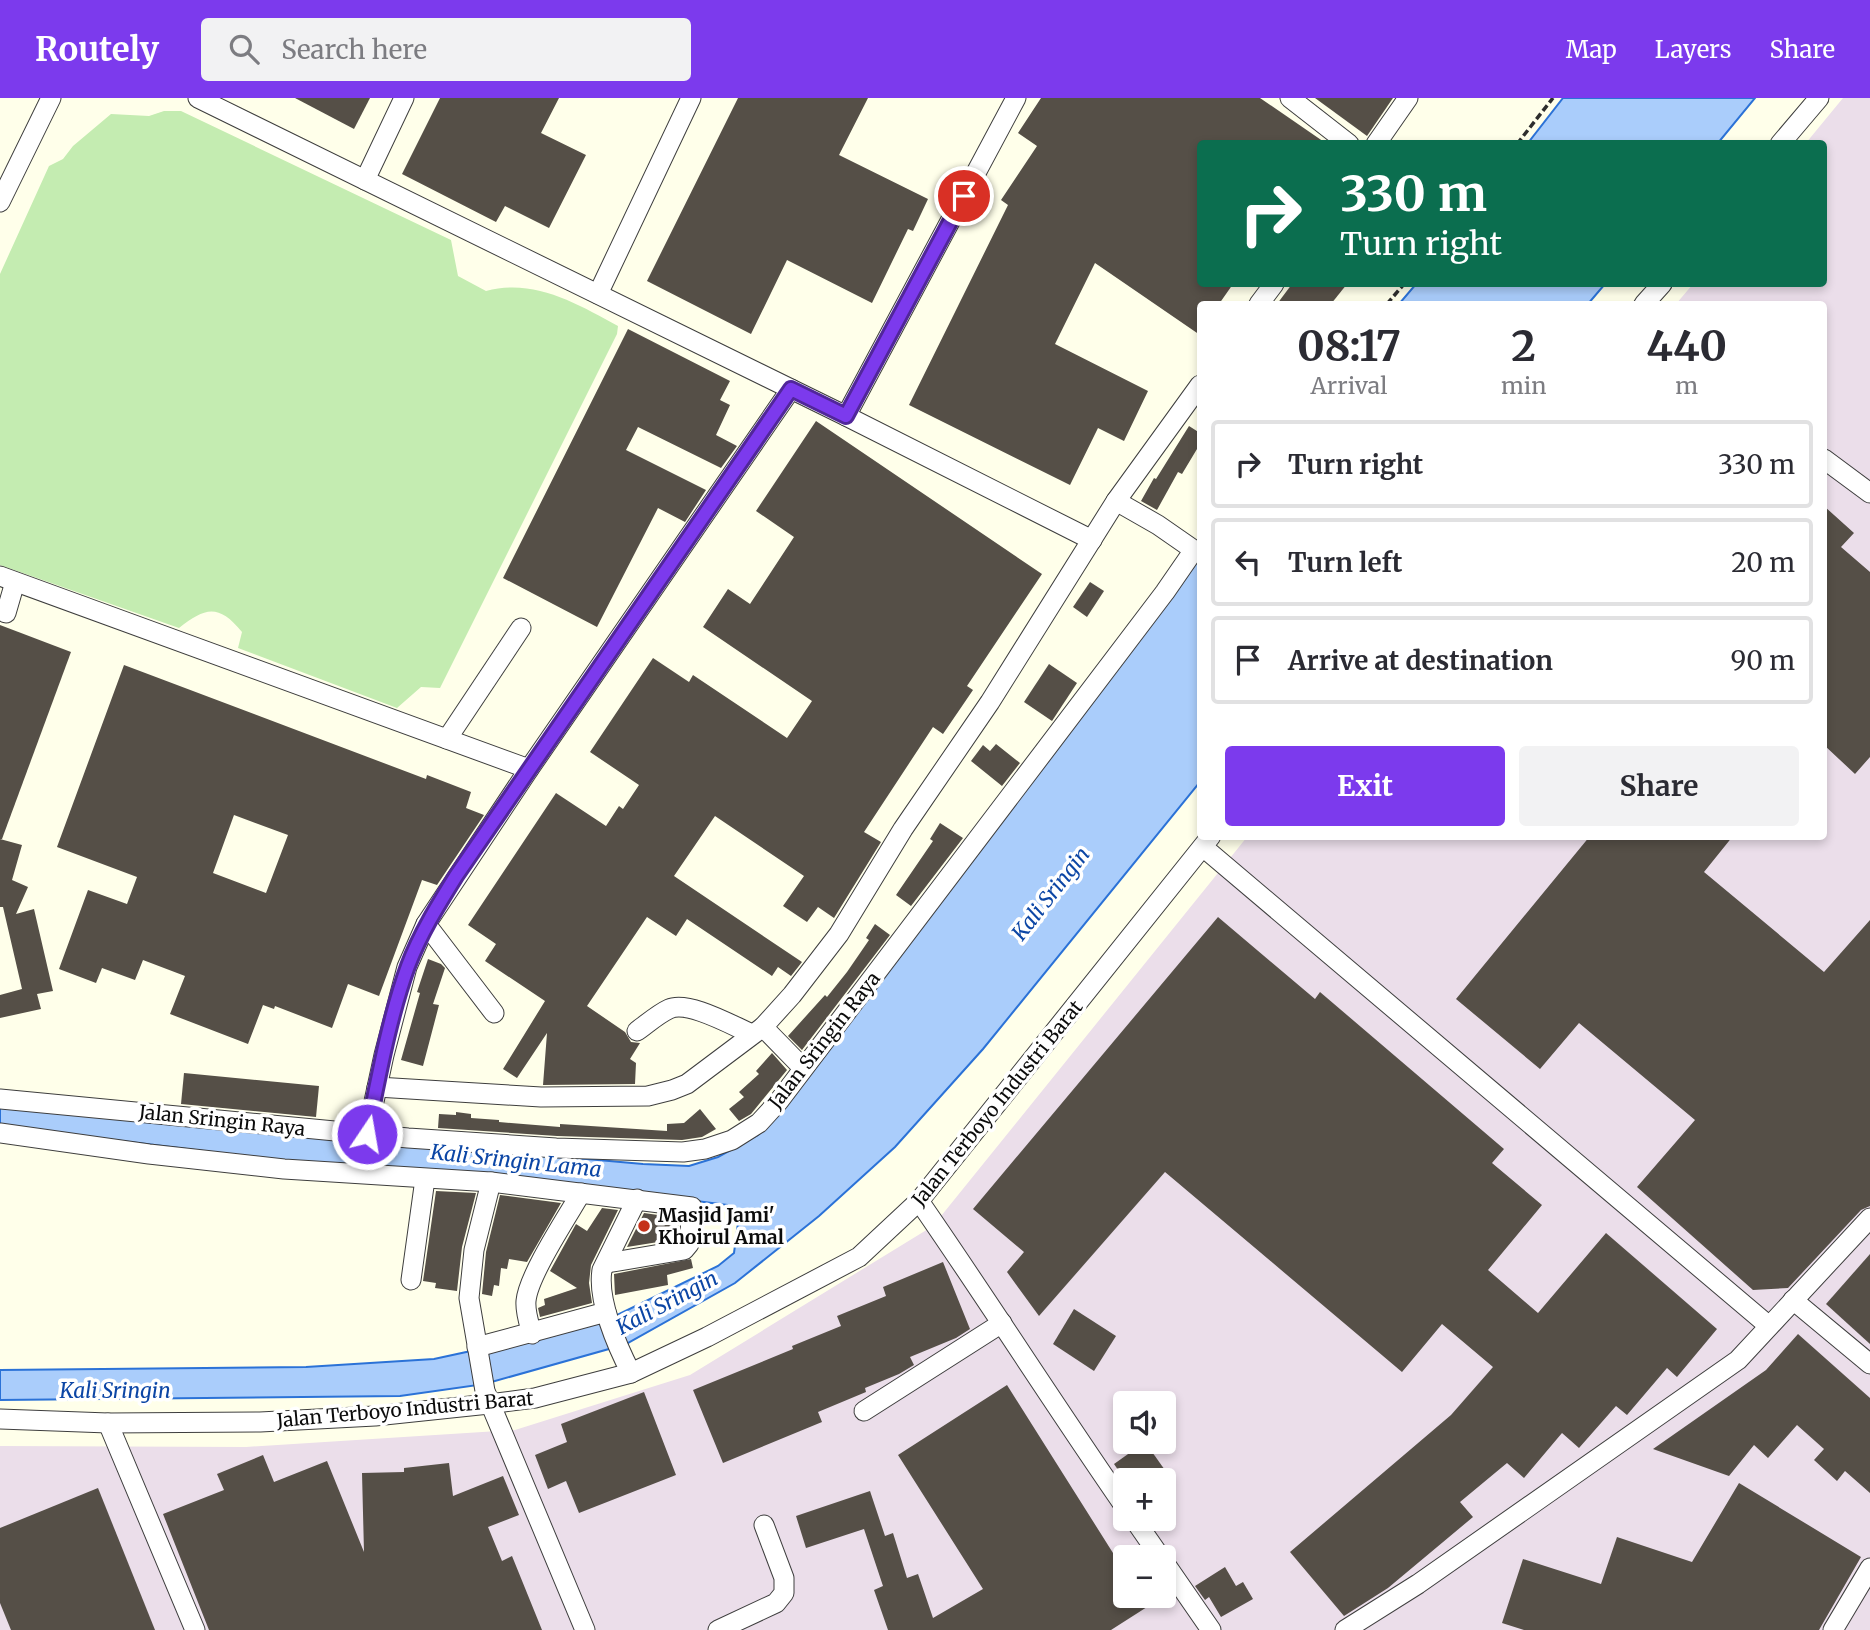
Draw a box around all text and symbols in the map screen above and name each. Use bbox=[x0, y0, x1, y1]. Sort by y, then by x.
search box bbox=[201, 18, 691, 81]
text: Routely bbox=[35, 29, 159, 70]
icon: search bbox=[225, 30, 263, 68]
text: Search here bbox=[281, 33, 427, 66]
text: Map bbox=[1566, 34, 1617, 65]
text: Layers bbox=[1655, 34, 1731, 65]
text: Share bbox=[1769, 34, 1835, 65]
text: 330 m bbox=[1340, 163, 1487, 224]
pin bbox=[934, 166, 994, 226]
icon: right bbox=[1225, 168, 1316, 259]
icon: arrive bbox=[945, 177, 983, 215]
text: Turn right bbox=[1340, 224, 1502, 264]
text: 08:17 bbox=[1297, 320, 1401, 372]
text: 2 bbox=[1511, 320, 1536, 372]
text: 440 bbox=[1646, 320, 1727, 372]
text: Arrival bbox=[1311, 371, 1387, 400]
text: min bbox=[1501, 371, 1546, 400]
text: m bbox=[1675, 371, 1698, 400]
icon: right bbox=[1229, 445, 1267, 483]
text: Turn right bbox=[1288, 448, 1423, 481]
text: 330 m bbox=[1718, 448, 1795, 481]
icon: left bbox=[1229, 543, 1267, 581]
text: Turn left bbox=[1288, 546, 1402, 579]
text: 20 m bbox=[1731, 546, 1795, 579]
icon: arrive bbox=[1229, 641, 1267, 679]
text: Arrive at destination bbox=[1288, 644, 1553, 677]
text: 90 m bbox=[1731, 644, 1795, 677]
button: Exit bbox=[1225, 746, 1505, 826]
button: Share bbox=[1519, 746, 1799, 826]
water label: Kali Sringin bbox=[1005, 842, 1095, 947]
street label: Jalan Sringin Raya bbox=[762, 967, 885, 1114]
street label: Jalan Terboyo Industri Barat bbox=[906, 995, 1088, 1212]
position arrow bbox=[330, 1097, 404, 1171]
street label: Jalan Sringin Raya bbox=[137, 1099, 306, 1141]
water label: Kali Sringin Lama bbox=[428, 1138, 603, 1183]
place label: Masjid Jami' Khoirul Amal bbox=[658, 1203, 784, 1249]
marker: Masjid Jami' Khoirul Amal bbox=[636, 1218, 652, 1234]
water label: Kali Sringin bbox=[610, 1265, 722, 1341]
water label: Kali Sringin bbox=[58, 1377, 171, 1404]
street label: Jalan Terboyo Industri Barat bbox=[274, 1386, 535, 1432]
map controls bbox=[1113, 1391, 1176, 1608]
button: sound bbox=[1113, 1391, 1176, 1454]
button: + bbox=[1113, 1468, 1176, 1531]
button: − bbox=[1113, 1545, 1176, 1608]

